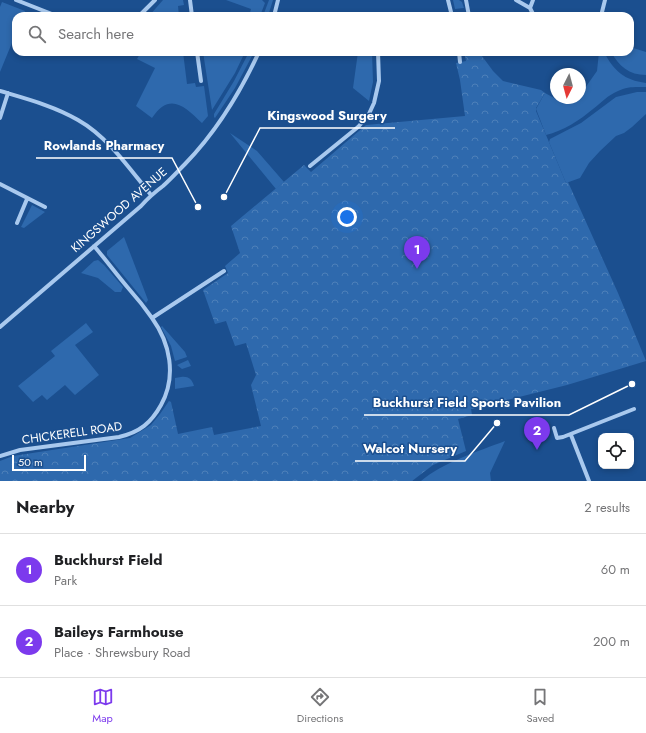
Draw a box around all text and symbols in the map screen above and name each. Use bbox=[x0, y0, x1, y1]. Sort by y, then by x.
search box bbox=[12, 12, 634, 56]
icon: search bbox=[26, 23, 48, 45]
text: Search here bbox=[58, 23, 134, 45]
north arrow bbox=[550, 68, 586, 104]
callout: Kingswood Surgery bbox=[260, 103, 395, 128]
text: Kingswood Surgery bbox=[267, 106, 387, 125]
callout: Rowlands Pharmacy bbox=[36, 133, 172, 158]
text: Rowlands Pharmacy bbox=[44, 136, 164, 155]
street label: KINGSWOOD AVENUE bbox=[67, 163, 171, 257]
your location bbox=[337, 207, 357, 227]
pin: 1 bbox=[404, 236, 430, 269]
callout: Buckhurst Field Sports Pavilion bbox=[364, 390, 569, 415]
text: Buckhurst Field Sports Pavilion bbox=[373, 393, 561, 412]
street label: CHICKERELL ROAD bbox=[21, 417, 123, 449]
pin: 2 bbox=[524, 417, 550, 450]
map controls bbox=[598, 433, 634, 469]
button: locate bbox=[598, 433, 634, 469]
callout: Walcot Nursery bbox=[355, 436, 465, 461]
text: Walcot Nursery bbox=[363, 439, 457, 458]
scale bar bbox=[12, 453, 86, 472]
text: 50 m bbox=[18, 454, 43, 470]
text: Nearby bbox=[16, 495, 74, 519]
text: 2 results bbox=[584, 498, 630, 517]
text: Buckhurst Field bbox=[54, 549, 162, 571]
text: 1 bbox=[26, 560, 32, 579]
text: 60 m bbox=[601, 560, 630, 579]
text: Park bbox=[54, 571, 77, 590]
text: Baileys Farmhouse bbox=[54, 621, 184, 643]
text: 2 bbox=[25, 632, 33, 651]
text: 200 m bbox=[593, 632, 630, 651]
text: Place · Shrewsbury Road bbox=[54, 643, 191, 662]
tab: Map bbox=[92, 686, 114, 726]
tab: Directions bbox=[297, 686, 343, 726]
tab: Saved bbox=[527, 686, 554, 726]

